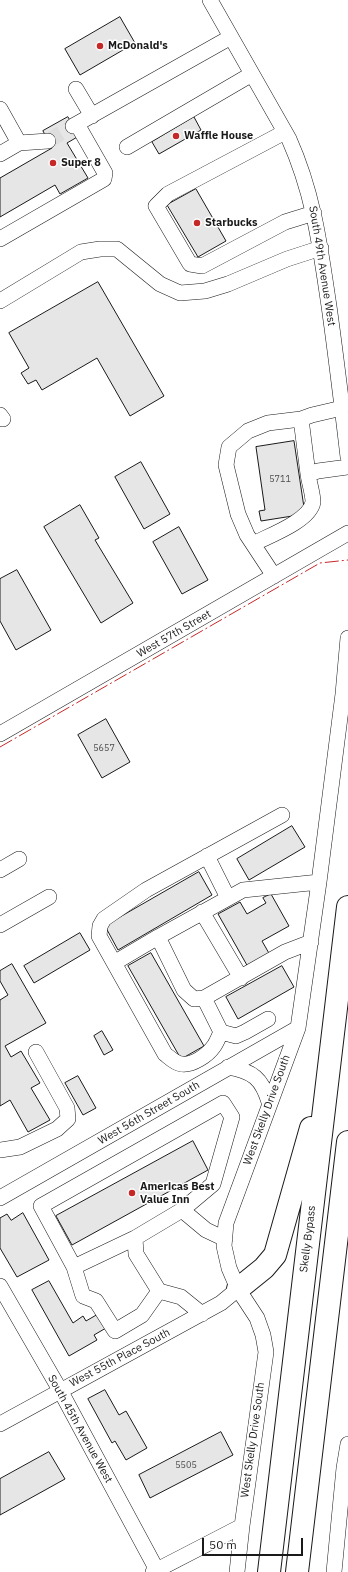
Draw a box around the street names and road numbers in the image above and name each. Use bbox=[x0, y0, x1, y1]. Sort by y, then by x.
street label: South 49th Avenue West bbox=[306, 205, 338, 327]
street label: West 57th Street bbox=[135, 607, 213, 661]
street label: West Skelly Drive South bbox=[241, 1053, 293, 1167]
street label: West 56th Street South bbox=[96, 1079, 202, 1147]
street label: Skelly Bypass bbox=[297, 1205, 319, 1273]
street label: West 55th Place South bbox=[68, 1326, 172, 1390]
street label: South 45th Avenue West bbox=[45, 1373, 115, 1485]
street label: West Skelly Drive South bbox=[238, 1381, 268, 1499]

